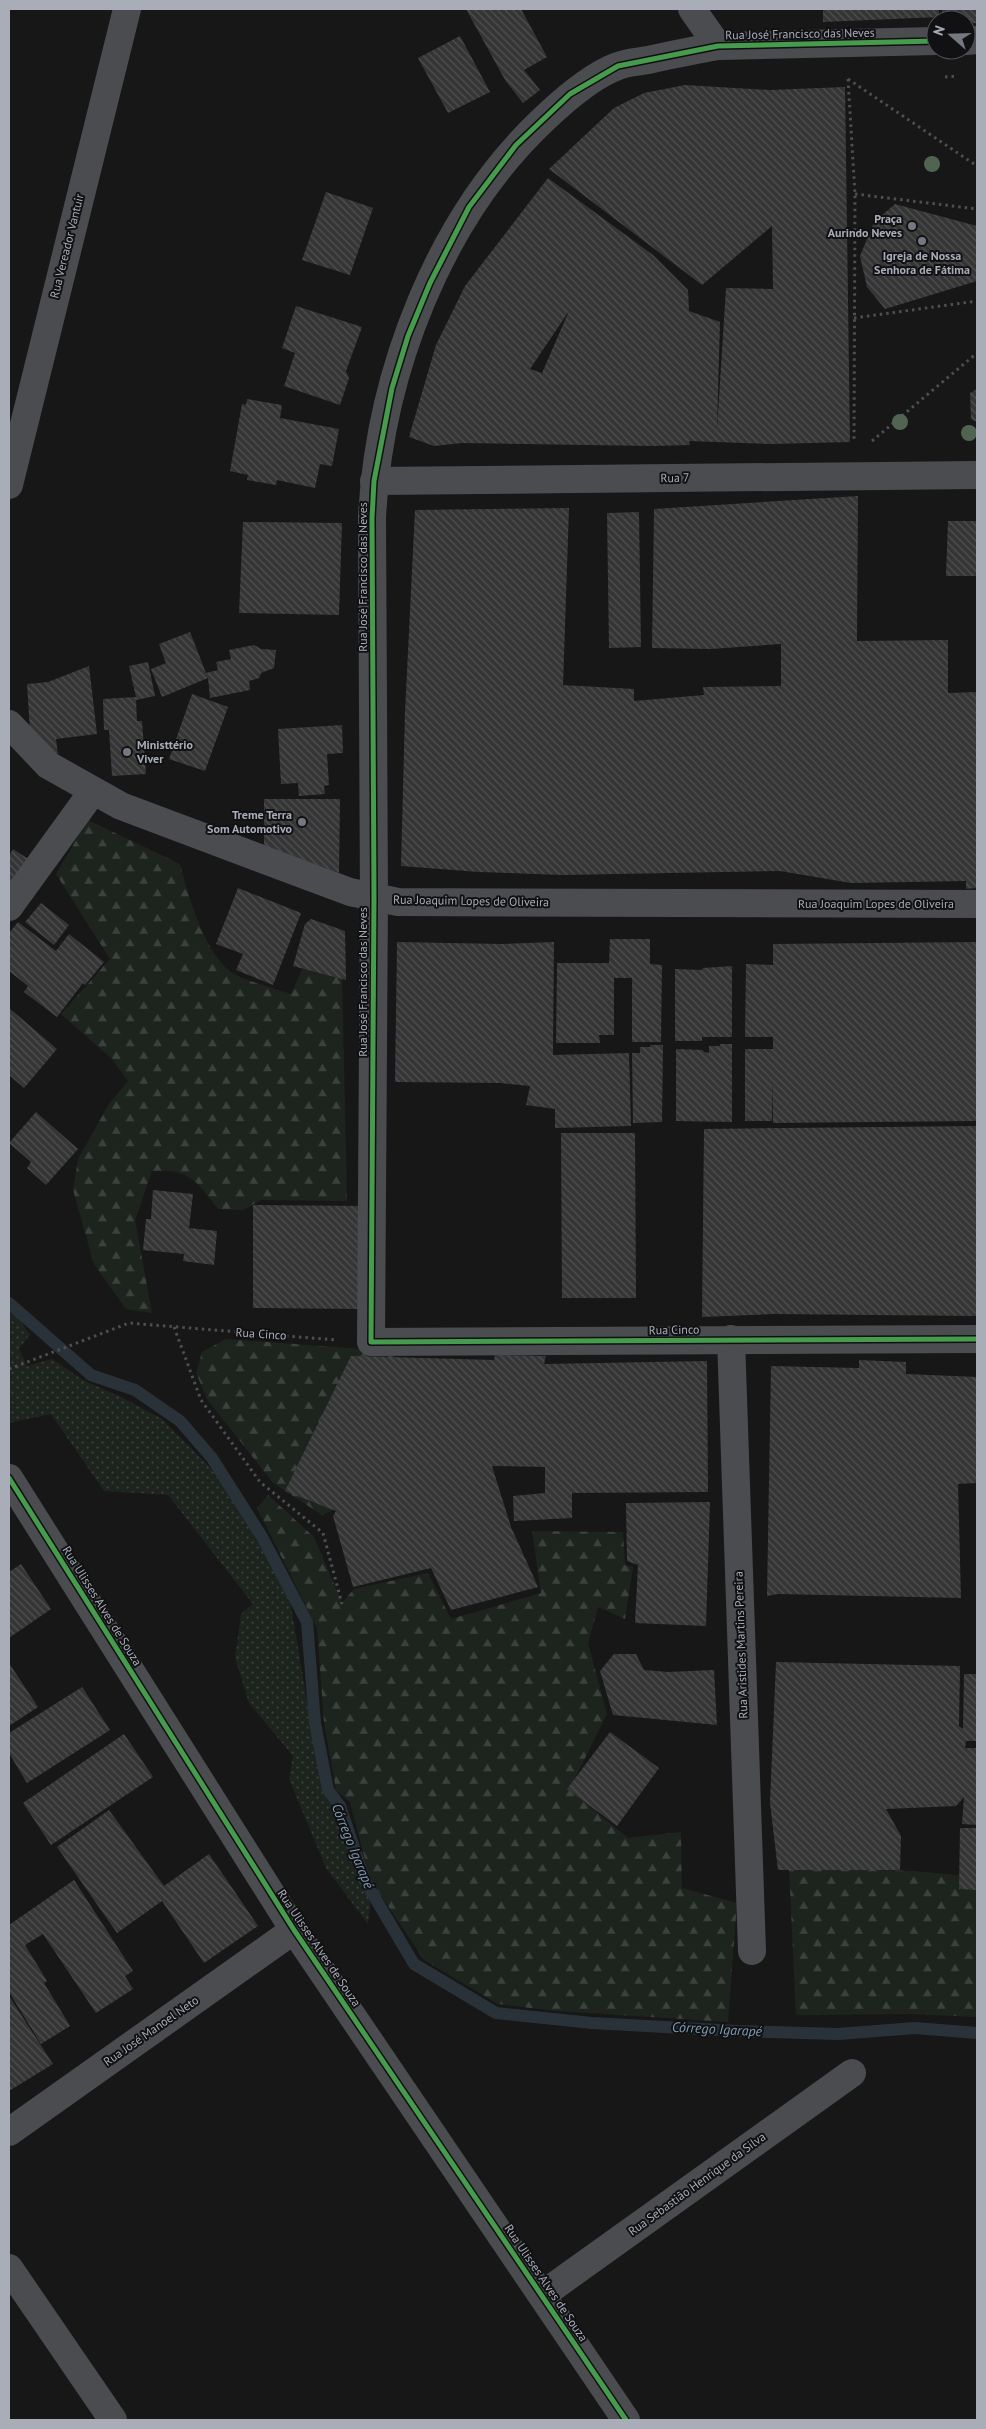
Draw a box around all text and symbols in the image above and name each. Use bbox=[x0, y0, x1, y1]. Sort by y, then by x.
north arrow bbox=[926, 10, 976, 60]
text: N bbox=[929, 23, 949, 38]
street label: Rua José Francisco das Neves bbox=[725, 25, 875, 42]
street label: Rua Vereador Vantuir bbox=[46, 192, 87, 300]
place label: Praça Aurindo Neves bbox=[828, 211, 902, 240]
marker: Praça Aurindo Neves bbox=[906, 220, 918, 232]
marker: Igreja de Nossa Senhora de Fátima bbox=[916, 235, 928, 247]
place label: Igreja de Nossa Senhora de Fátima bbox=[874, 248, 970, 277]
street label: Rua 7 bbox=[660, 470, 690, 485]
street label: Rua José Francisco das Neves bbox=[355, 502, 370, 652]
place label: Ministtério Viver bbox=[136, 737, 193, 766]
marker: Ministtério Viver bbox=[121, 746, 133, 758]
place label: Treme Terra Som Automotivo bbox=[207, 807, 293, 836]
marker: Treme Terra Som Automotivo bbox=[296, 816, 308, 828]
street label: Rua Joaquim Lopes de Oliveira bbox=[393, 892, 549, 909]
street label: Rua Joaquim Lopes de Oliveira bbox=[798, 896, 954, 911]
street label: Rua José Francisco das Neves bbox=[355, 907, 370, 1057]
street label: Rua Cinco bbox=[648, 1322, 700, 1337]
street label: Rua Cinco bbox=[235, 1324, 287, 1343]
street label: Rua Ulisses Alves de Souza bbox=[59, 1543, 145, 1668]
street label: Rua Aristides Martins Pereira bbox=[730, 1571, 751, 1719]
water label: Córrego Igarapé bbox=[328, 1801, 378, 1892]
street label: Rua Ulisses Alves de Souza bbox=[275, 1886, 364, 2009]
street label: Rua José Manoel Neto bbox=[100, 1992, 201, 2069]
water label: Córrego Igarapé bbox=[671, 2018, 763, 2040]
street label: Rua Sebastião Henrique da Silva bbox=[625, 2129, 768, 2238]
street label: Rua Ulisses Alves de Souza bbox=[502, 2221, 591, 2344]

